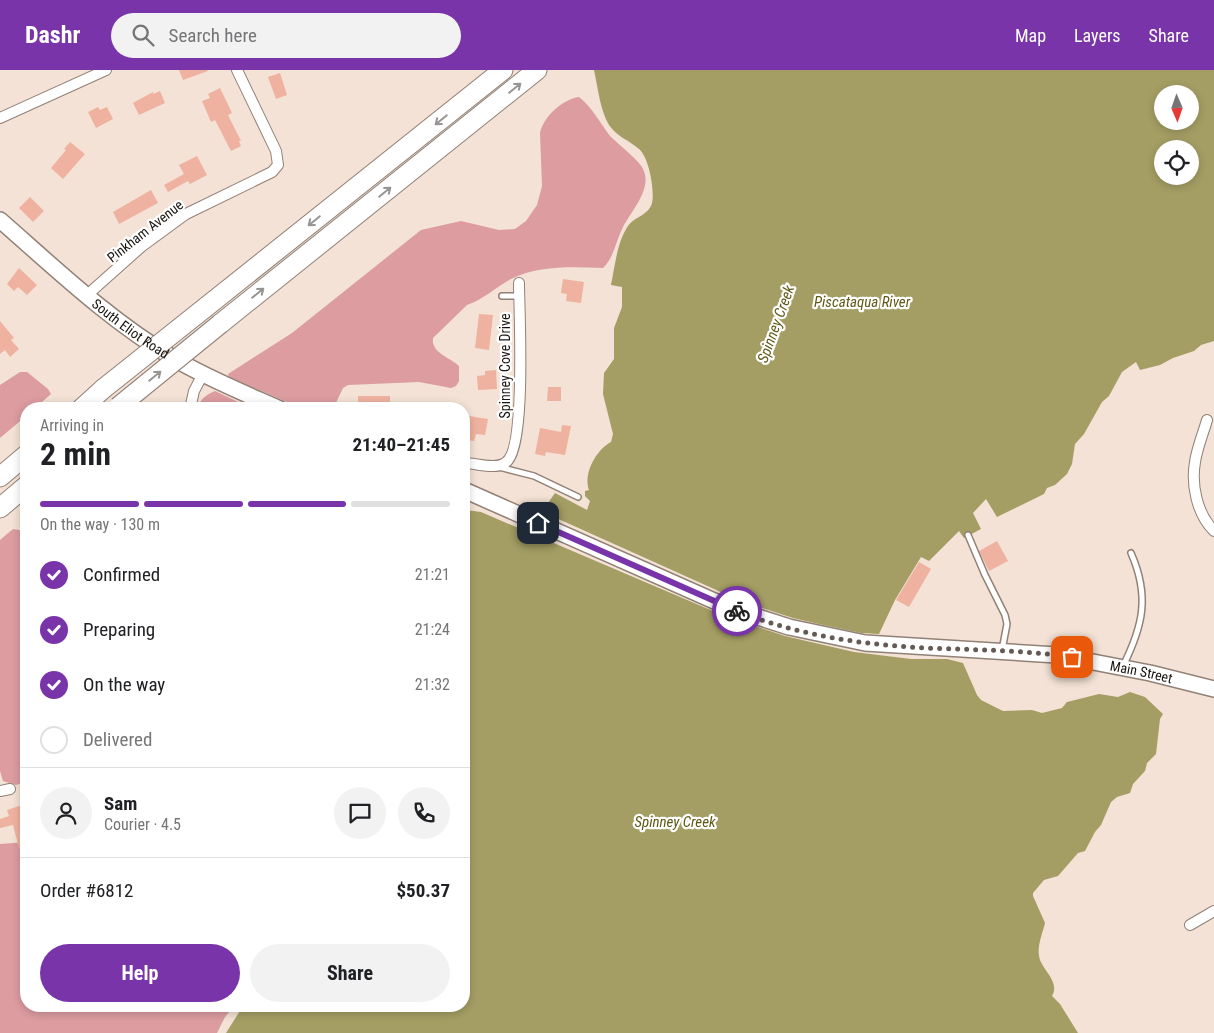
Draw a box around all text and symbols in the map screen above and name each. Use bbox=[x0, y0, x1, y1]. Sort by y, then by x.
search box bbox=[111, 13, 461, 58]
text: Dashr bbox=[25, 21, 81, 49]
icon: search bbox=[129, 21, 157, 49]
text: Search here bbox=[169, 24, 257, 47]
text: Map bbox=[1015, 25, 1046, 46]
text: Layers bbox=[1074, 25, 1121, 46]
text: Share bbox=[1149, 25, 1189, 46]
one-way arrow bbox=[508, 83, 521, 94]
north arrow bbox=[1154, 85, 1199, 130]
map controls bbox=[1154, 85, 1199, 185]
one-way arrow bbox=[435, 114, 448, 125]
button: locate bbox=[1154, 140, 1199, 185]
one-way arrow bbox=[378, 187, 391, 198]
street label: Pinkham Avenue bbox=[104, 196, 186, 265]
one-way arrow bbox=[308, 216, 321, 227]
water label: Spinney Creek bbox=[754, 282, 798, 365]
one-way arrow bbox=[251, 288, 264, 299]
water label: Piscataqua River bbox=[814, 293, 911, 311]
street label: South Eliot Road bbox=[89, 295, 172, 362]
street label: Spinney Cove Drive bbox=[497, 313, 513, 418]
one-way arrow bbox=[149, 371, 162, 382]
text: Arriving in bbox=[40, 416, 104, 435]
text: 21:40–21:45 bbox=[352, 433, 450, 456]
text: 2 min bbox=[40, 435, 111, 473]
pin bbox=[517, 502, 559, 544]
icon: home bbox=[524, 509, 552, 537]
text: On the way · 130 m bbox=[40, 515, 160, 534]
icon: check bbox=[40, 561, 68, 589]
text: Confirmed bbox=[83, 563, 160, 586]
text: 21:21 bbox=[415, 565, 450, 584]
courier bbox=[712, 586, 762, 636]
icon: bike bbox=[723, 597, 751, 625]
icon: check bbox=[40, 616, 68, 644]
text: Preparing bbox=[83, 618, 155, 641]
text: 21:24 bbox=[415, 620, 450, 639]
pin bbox=[1051, 636, 1093, 678]
icon: bag bbox=[1058, 643, 1086, 671]
street label: Main Street bbox=[1109, 657, 1174, 686]
icon: check bbox=[40, 671, 68, 699]
text: On the way bbox=[83, 673, 165, 696]
text: 21:32 bbox=[415, 675, 450, 694]
text: Delivered bbox=[83, 728, 152, 751]
button: person bbox=[40, 787, 92, 839]
button: chat bbox=[334, 787, 386, 839]
button: phone bbox=[398, 787, 450, 839]
text: Sam bbox=[104, 792, 137, 815]
water label: Spinney Creek bbox=[634, 813, 716, 831]
text: Courier · 4.5 bbox=[104, 815, 181, 834]
text: Order #6812 bbox=[40, 879, 133, 902]
text: $50.37 bbox=[396, 879, 450, 902]
button: Help bbox=[40, 944, 240, 1002]
button: Share bbox=[250, 944, 450, 1002]

